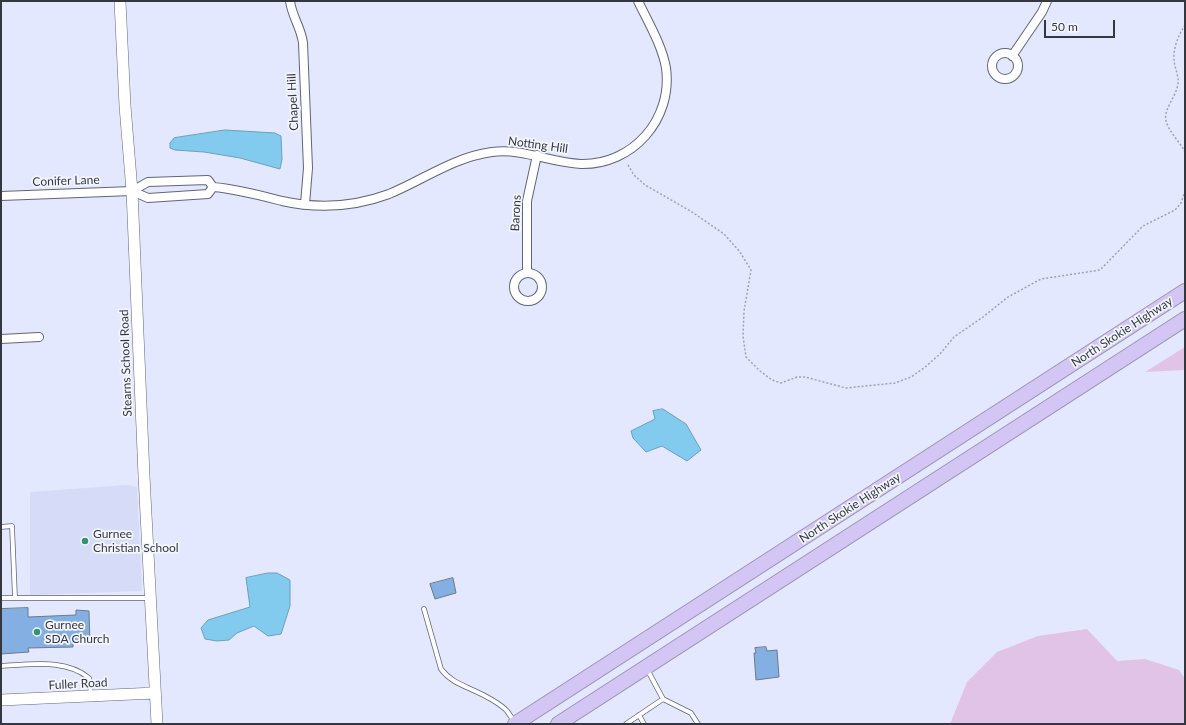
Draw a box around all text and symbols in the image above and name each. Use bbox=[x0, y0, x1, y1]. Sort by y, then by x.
scale bar bbox=[1046, 12, 1117, 38]
text: 50 m bbox=[1051, 19, 1078, 34]
street label: Chapel Hill bbox=[284, 73, 302, 131]
street label: Notting Hill bbox=[507, 134, 569, 156]
street label: Conifer Lane bbox=[32, 173, 100, 189]
street label: Barons bbox=[508, 194, 524, 232]
street label: North Skokie Highway bbox=[1069, 294, 1175, 370]
street label: Stearns School Road bbox=[117, 309, 135, 417]
street label: North Skokie Highway bbox=[797, 470, 903, 546]
place label: Gurnee Christian School bbox=[93, 527, 179, 555]
marker: Gurnee Christian School bbox=[80, 536, 90, 546]
place label: Gurnee SDA Church bbox=[45, 618, 110, 646]
marker: Gurnee SDA Church bbox=[32, 627, 42, 637]
street label: Fuller Road bbox=[48, 675, 108, 693]

